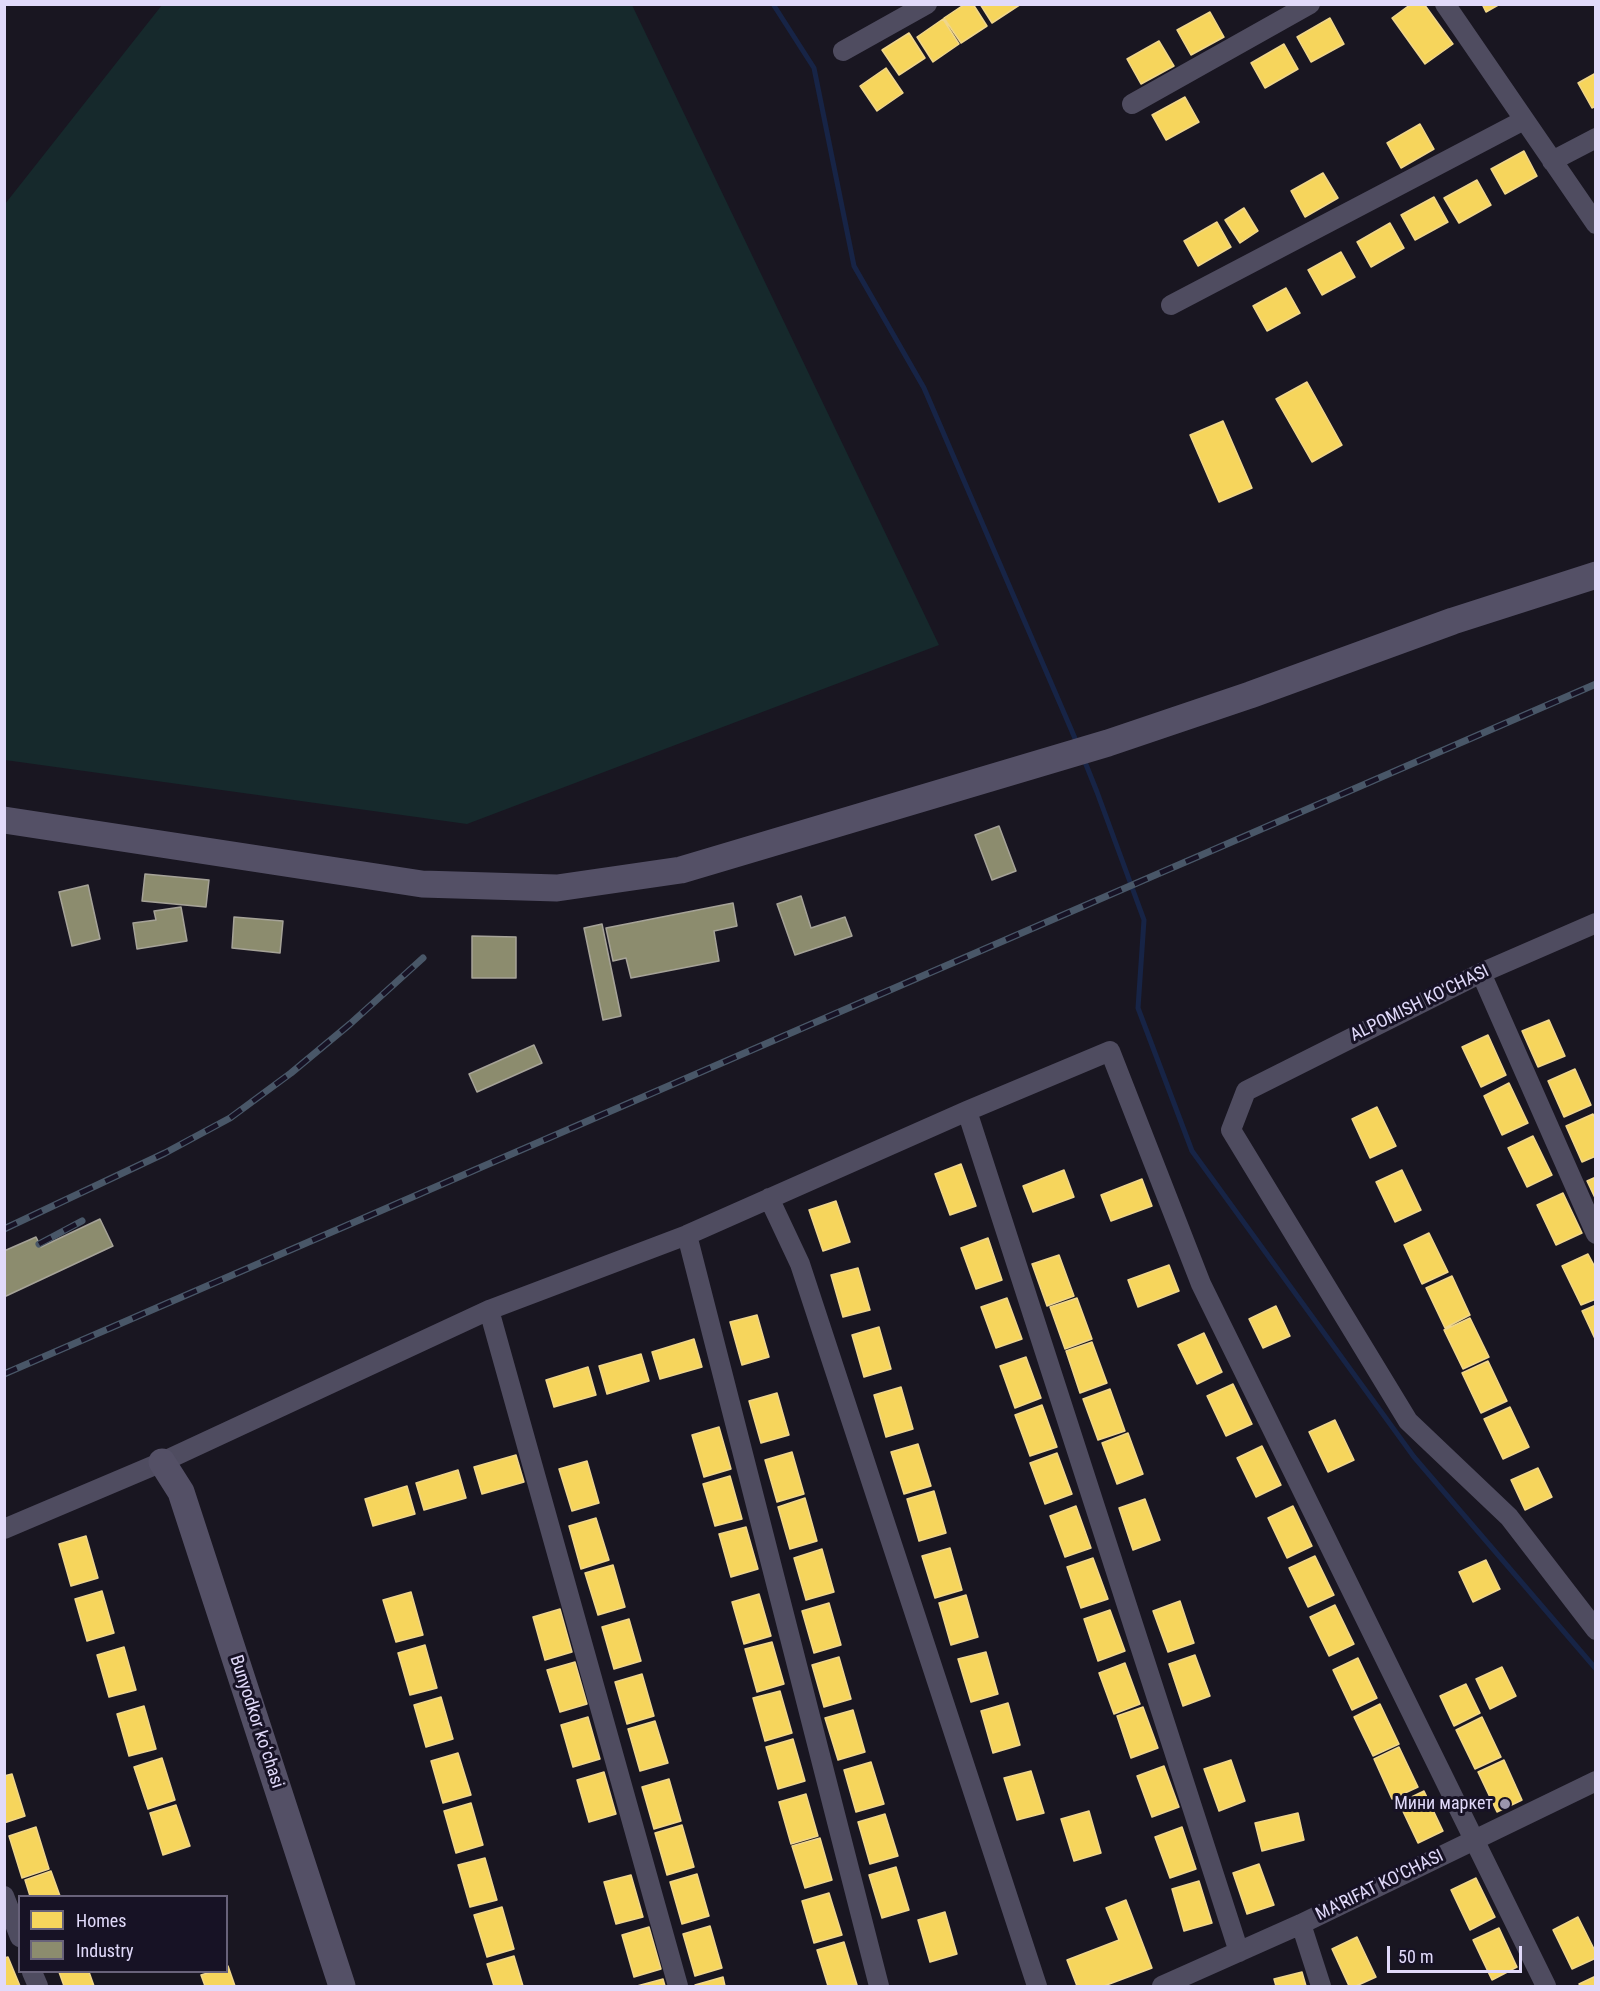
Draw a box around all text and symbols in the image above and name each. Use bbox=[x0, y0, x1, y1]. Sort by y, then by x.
street label: ALPOMISH KO'CHASI bbox=[1347, 961, 1493, 1047]
street label: Bunyodkor koʻchasi bbox=[224, 1653, 288, 1791]
place label: Мини маркет bbox=[1394, 1793, 1493, 1815]
marker: Мини маркет bbox=[1498, 1797, 1512, 1811]
street label: MA'RIFAT KO'CHASI bbox=[1313, 1846, 1447, 1926]
legend bbox=[18, 1895, 228, 1973]
text: Homes bbox=[76, 1910, 126, 1931]
scale bar bbox=[1390, 1934, 1525, 1972]
text: Industry bbox=[76, 1940, 134, 1961]
text: 50 m bbox=[1398, 1946, 1433, 1967]

